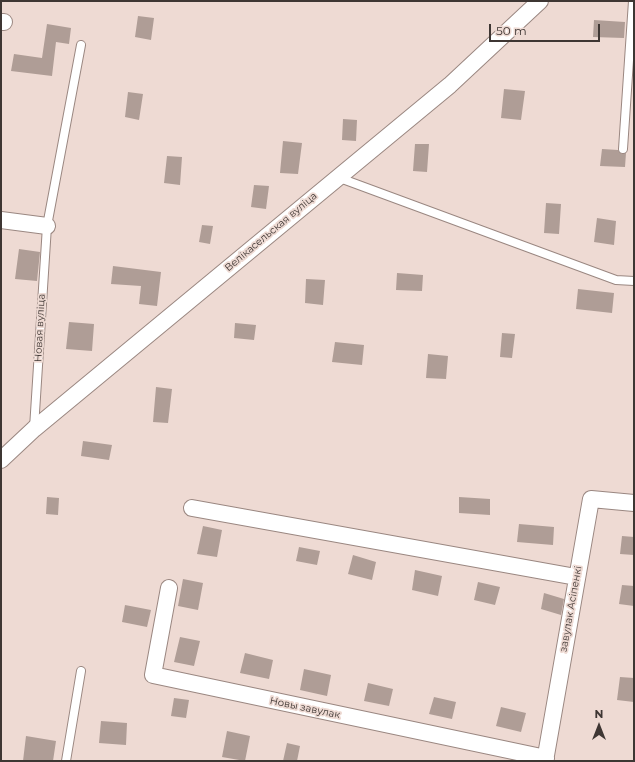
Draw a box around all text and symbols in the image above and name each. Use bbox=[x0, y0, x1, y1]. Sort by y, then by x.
scale bar bbox=[491, 16, 602, 42]
text: 50 m bbox=[496, 23, 527, 38]
street label: Велікасельская вуліца bbox=[222, 190, 320, 274]
street label: Новая вуліца bbox=[32, 294, 48, 362]
street label: завулак Асіпенкі bbox=[558, 565, 584, 653]
street label: Новы завулак bbox=[269, 695, 341, 721]
north arrow bbox=[579, 706, 619, 746]
text: N bbox=[595, 707, 603, 721]

